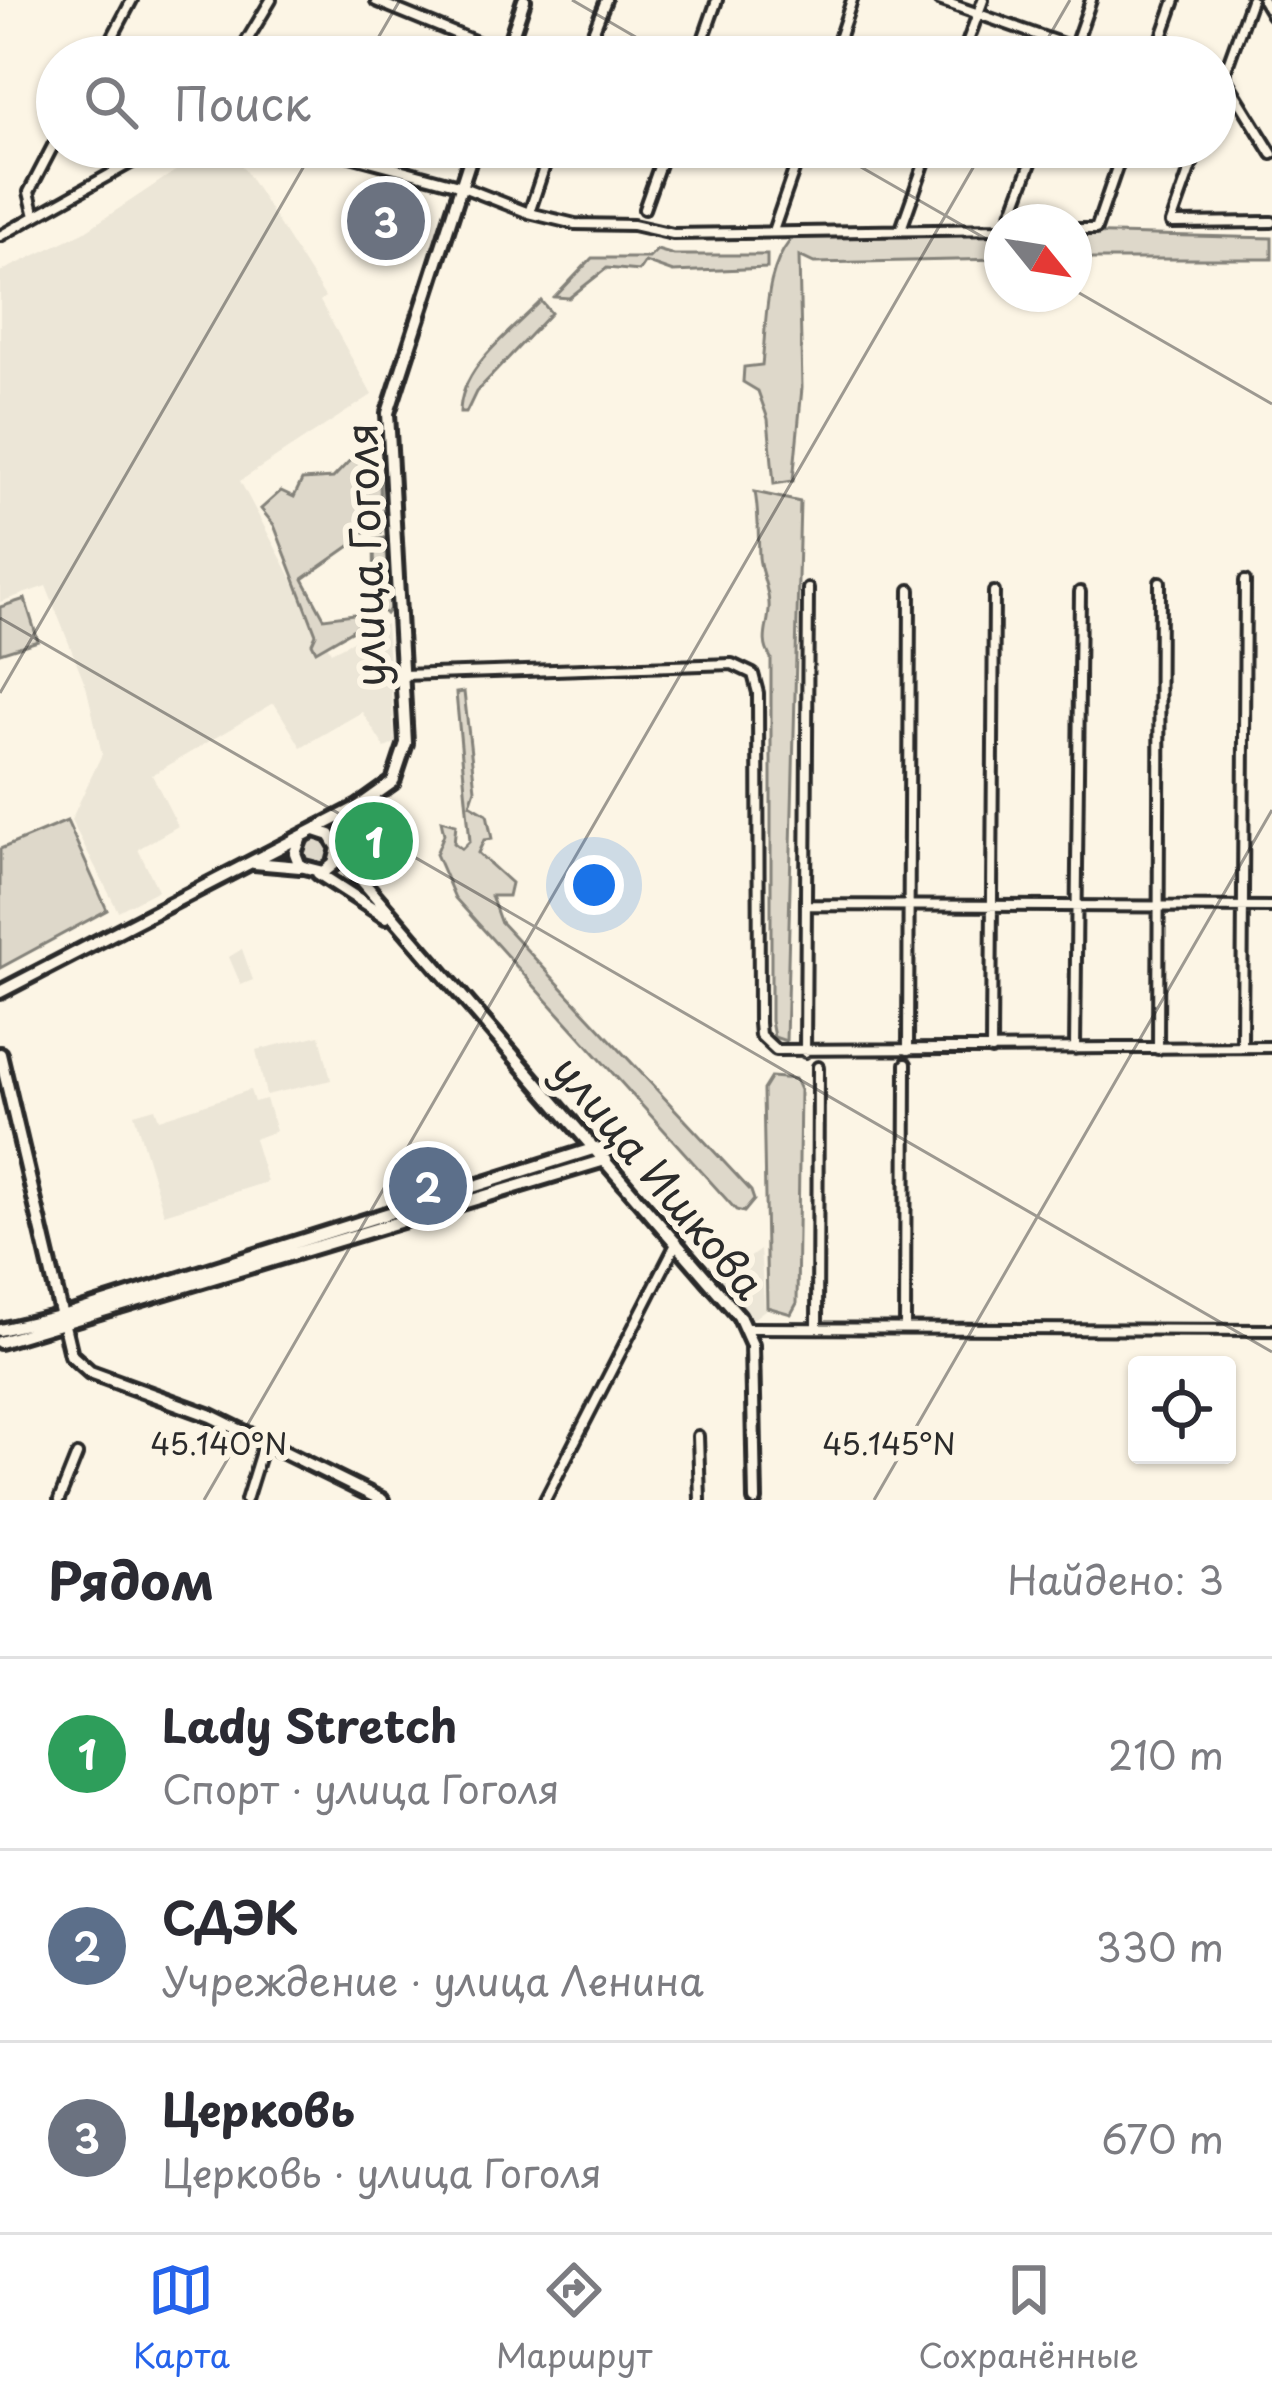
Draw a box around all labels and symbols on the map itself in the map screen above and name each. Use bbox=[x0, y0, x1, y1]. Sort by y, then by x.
pin: 3 bbox=[347, 176, 425, 266]
north arrow bbox=[984, 204, 1092, 312]
street label: улица Гоголя bbox=[328, 422, 400, 688]
pin: 1 bbox=[335, 796, 413, 886]
your location bbox=[564, 855, 624, 915]
street label: улица Ишкова bbox=[539, 1040, 781, 1312]
pin: 2 bbox=[389, 1141, 467, 1231]
text: 45.140°N bbox=[151, 1420, 287, 1465]
text: 45.145°N bbox=[822, 1420, 956, 1465]

